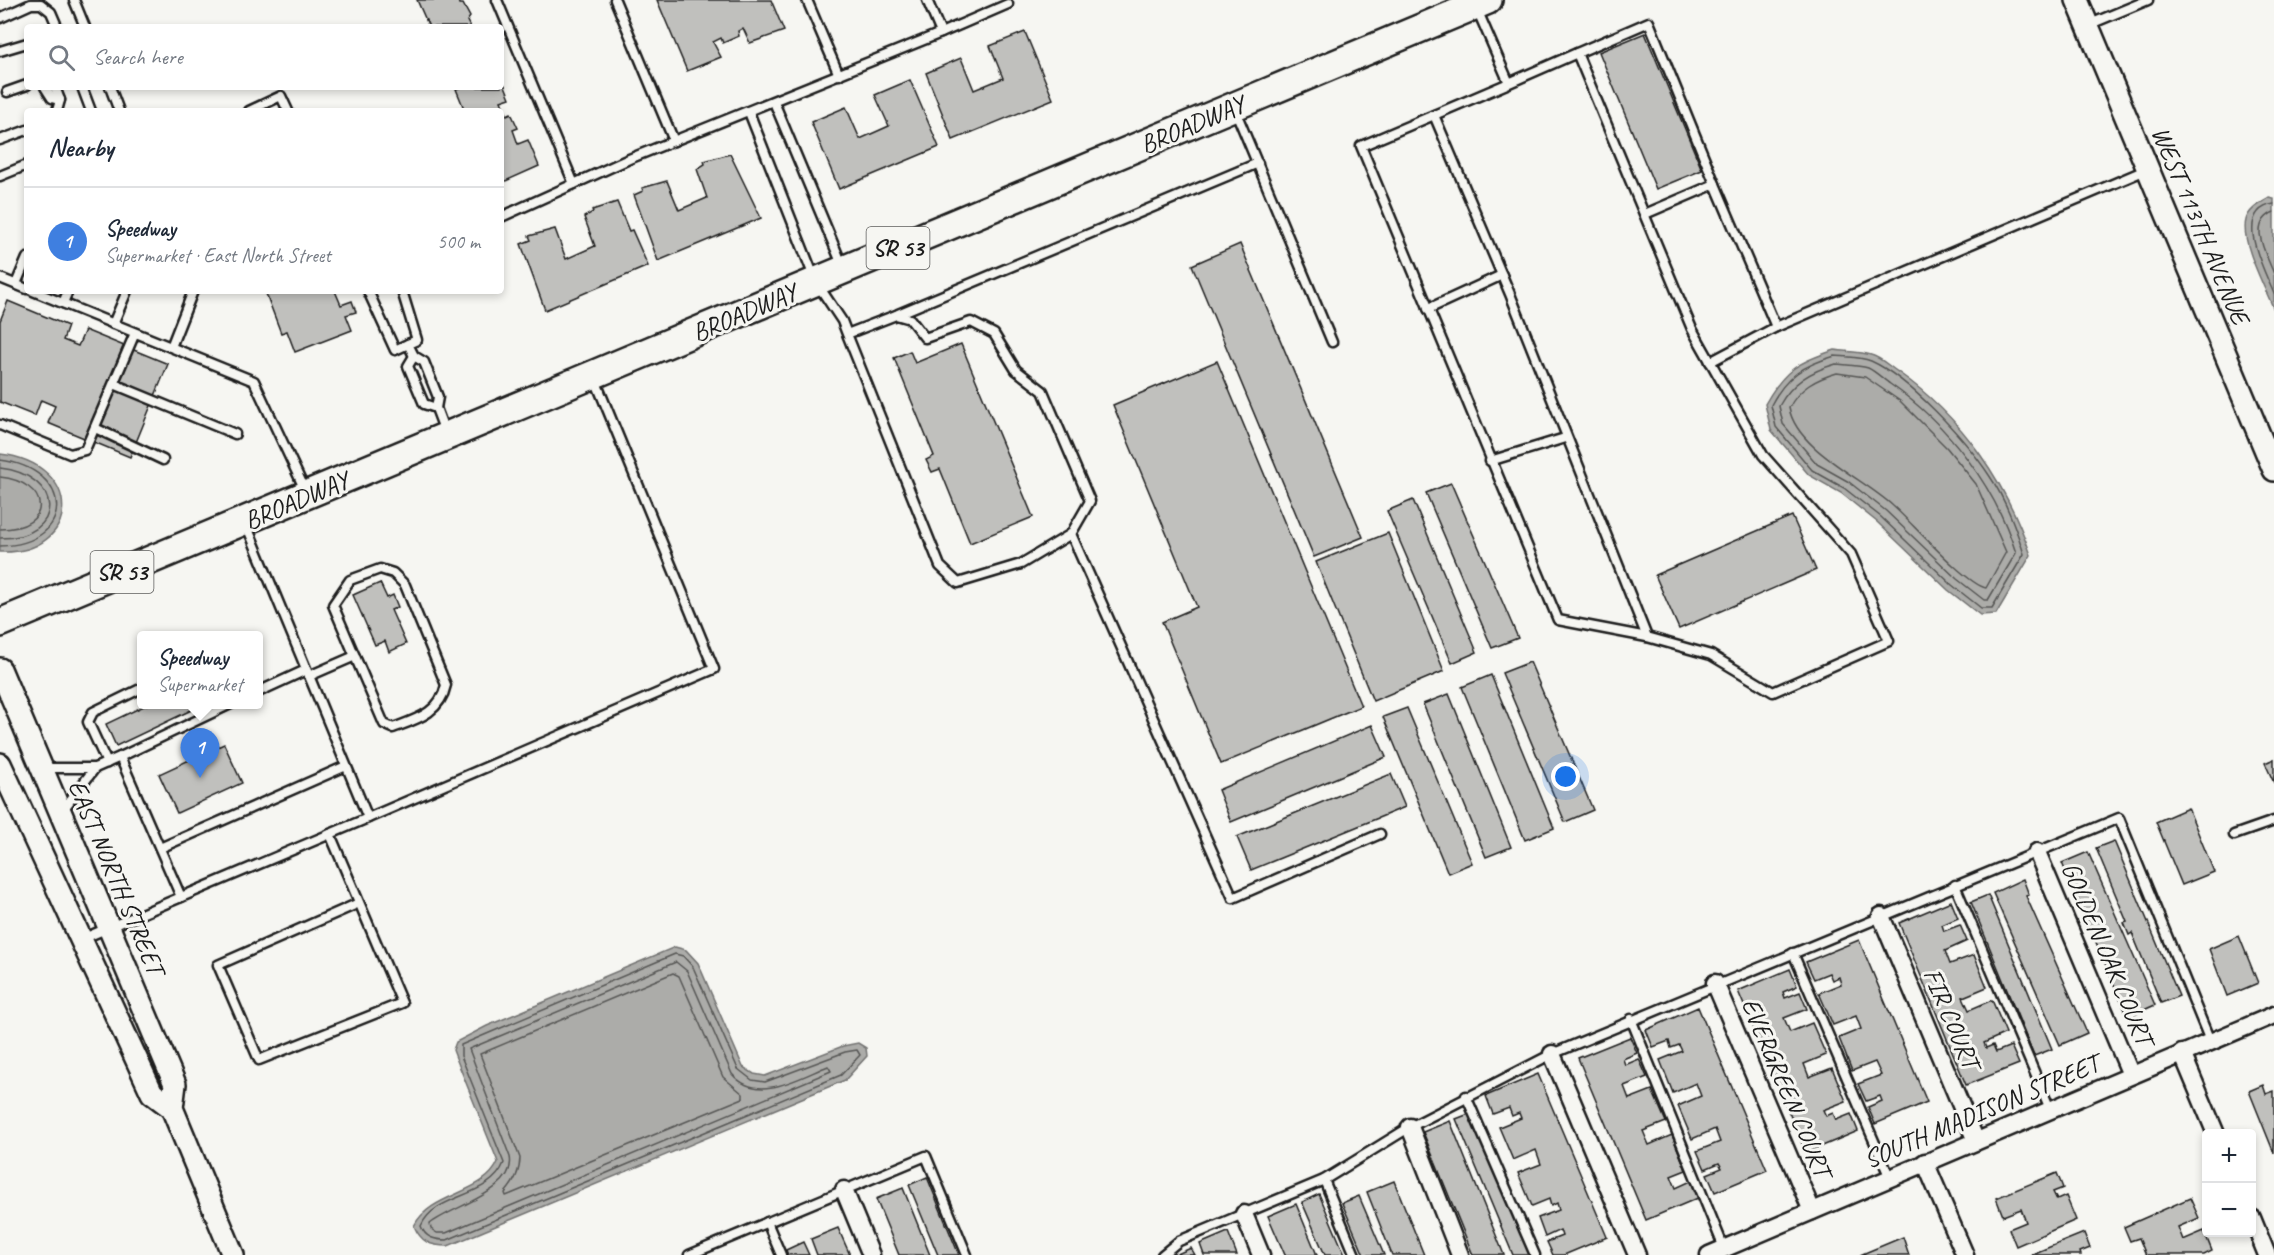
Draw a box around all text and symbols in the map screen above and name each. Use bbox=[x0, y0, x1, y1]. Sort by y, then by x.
search box bbox=[24, 24, 504, 90]
icon: search bbox=[45, 41, 78, 74]
text: Search here bbox=[93, 43, 183, 71]
street label: BROADWAY bbox=[1135, 86, 1253, 161]
street label: WEST 113TH AVENUE bbox=[2144, 122, 2258, 332]
text: Nearby bbox=[48, 131, 113, 164]
text: Speedway bbox=[105, 215, 176, 243]
road number: SR 53 bbox=[866, 227, 930, 269]
text: 1 bbox=[63, 229, 72, 254]
text: 500 m bbox=[437, 229, 480, 254]
text: Supermarket · East North Street bbox=[105, 243, 331, 268]
street label: BROADWAY bbox=[687, 274, 805, 349]
street label: BROADWAY bbox=[239, 462, 357, 537]
road number: SR 53 bbox=[90, 551, 154, 593]
popup bbox=[137, 631, 263, 709]
text: Speedway bbox=[158, 644, 228, 672]
text: Supermarket bbox=[158, 672, 243, 697]
pin: 1 bbox=[180, 728, 220, 778]
your location bbox=[1551, 762, 1580, 791]
street label: EAST NORTH STREET bbox=[61, 775, 174, 984]
street label: GOLDEN OAK COURT bbox=[2054, 857, 2163, 1055]
street label: FIR COURT bbox=[1916, 963, 1990, 1079]
street label: EVERGREEN COURT bbox=[1734, 993, 1841, 1187]
street label: SOUTH MADISON STREET bbox=[1859, 1045, 2109, 1176]
map controls bbox=[2202, 1129, 2256, 1237]
button: + bbox=[2202, 1129, 2256, 1183]
button: − bbox=[2202, 1183, 2256, 1237]

